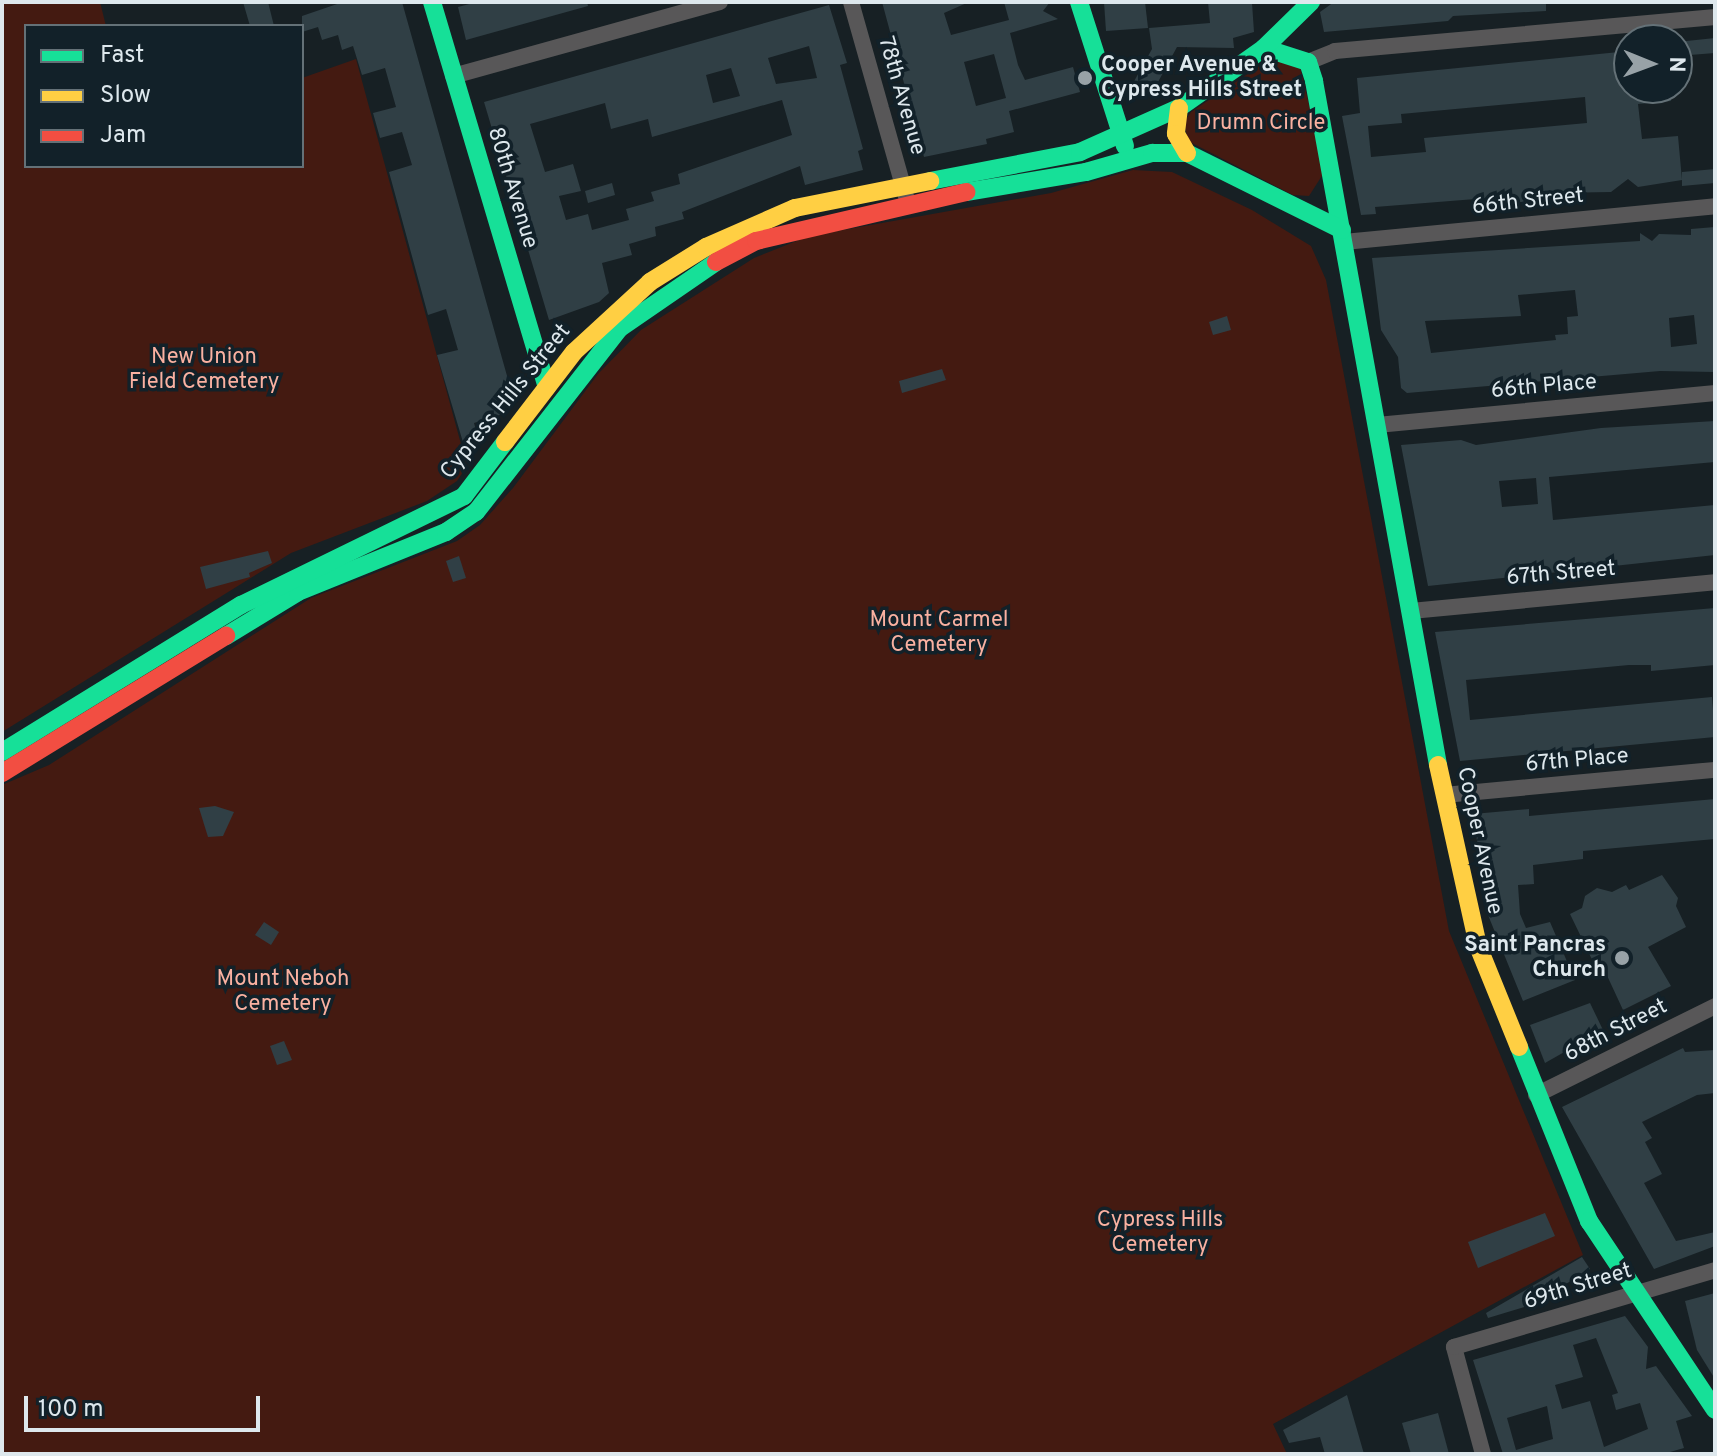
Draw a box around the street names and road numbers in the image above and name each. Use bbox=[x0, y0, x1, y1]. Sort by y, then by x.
street label: 78th Avenue bbox=[871, 33, 931, 159]
street label: 80th Avenue bbox=[481, 124, 543, 252]
street label: 66th Street bbox=[1471, 183, 1585, 221]
street label: Cypress Hills Street bbox=[435, 319, 577, 485]
street label: 66th Place bbox=[1490, 369, 1598, 405]
street label: 67th Street bbox=[1505, 556, 1617, 592]
street label: 67th Place bbox=[1524, 743, 1630, 779]
street label: Cooper Avenue bbox=[1450, 764, 1508, 918]
street label: 68th Street bbox=[1560, 994, 1672, 1068]
street label: 69th Street bbox=[1521, 1258, 1635, 1316]

